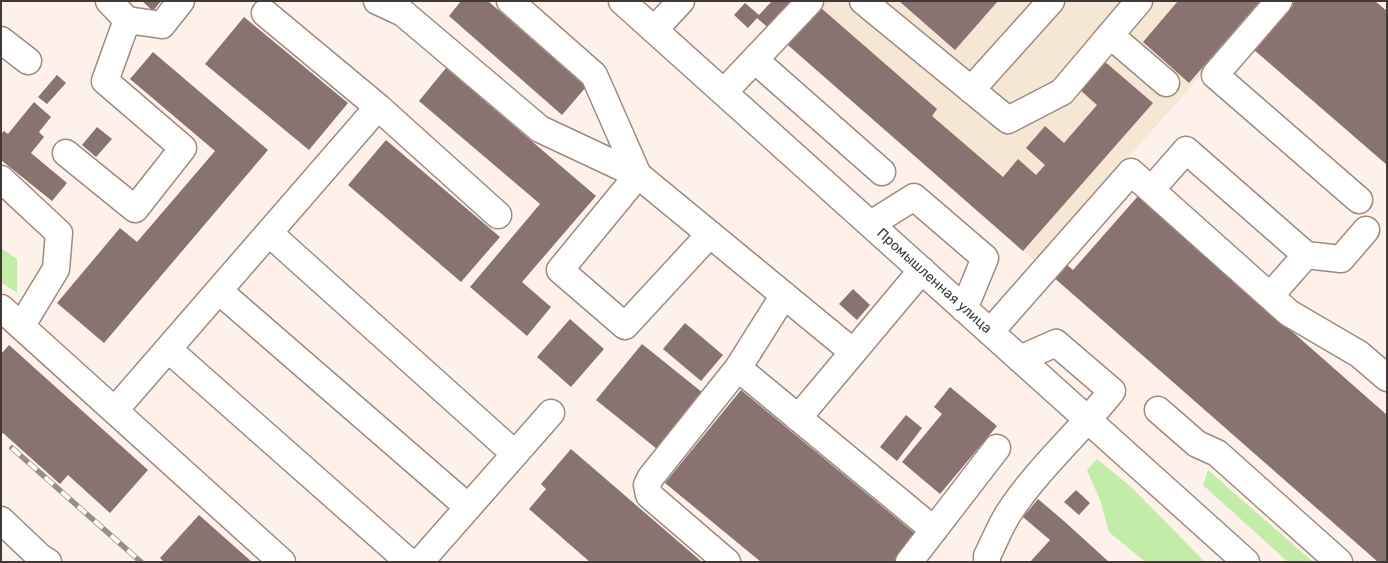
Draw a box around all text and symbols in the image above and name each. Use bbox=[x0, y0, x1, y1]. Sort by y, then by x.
street label: Промышленная улица bbox=[873, 225, 995, 337]

